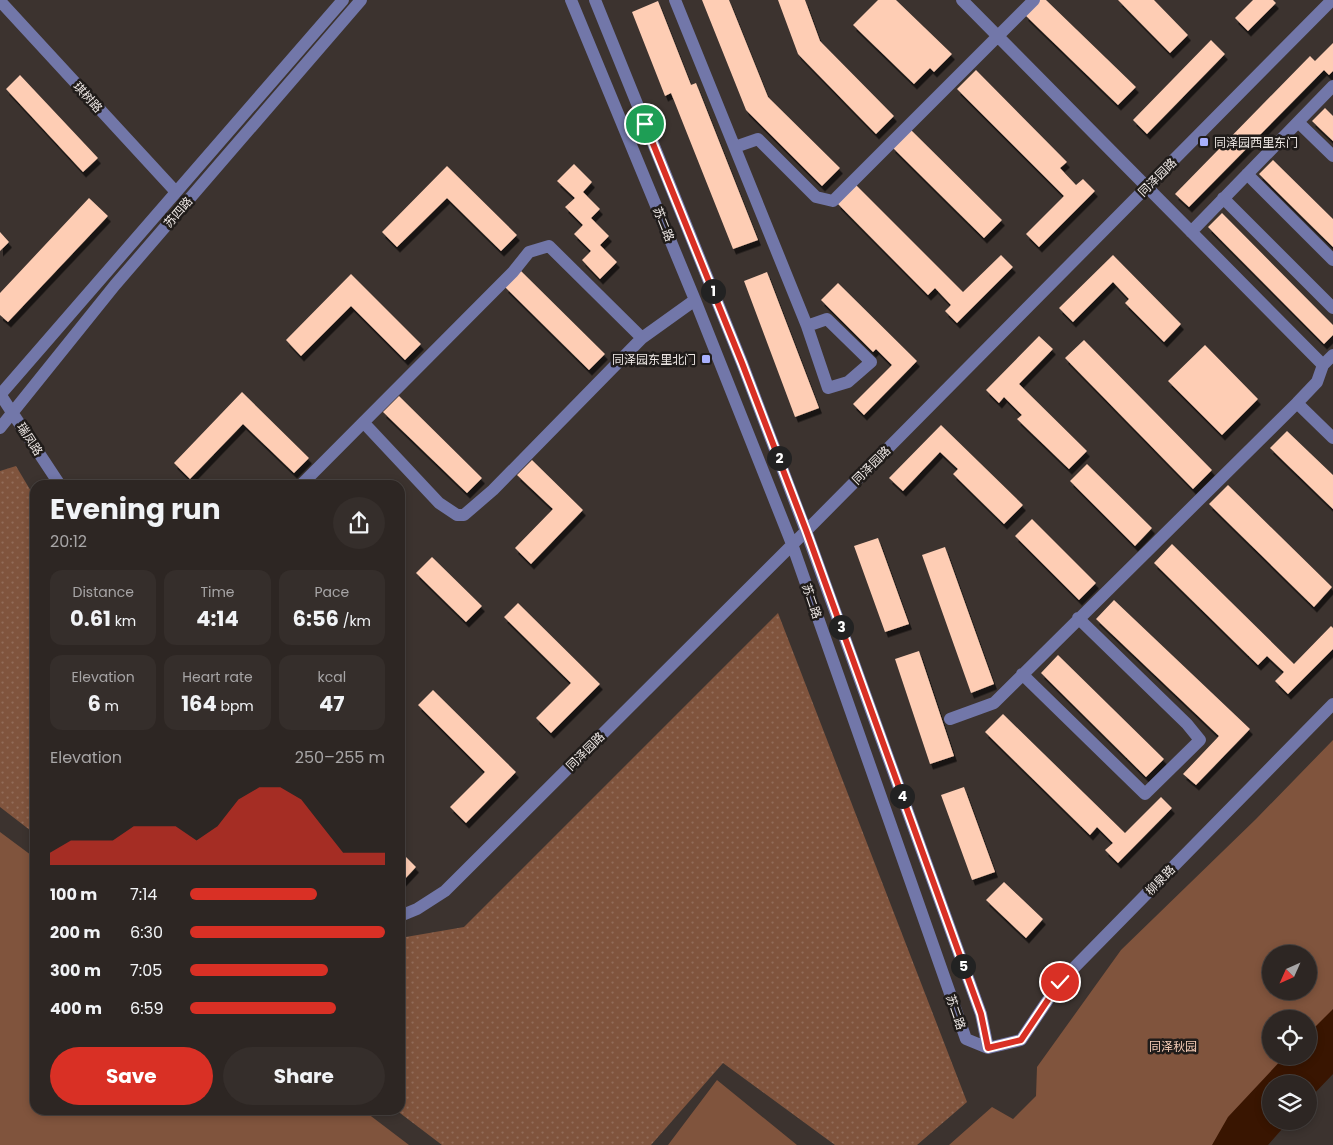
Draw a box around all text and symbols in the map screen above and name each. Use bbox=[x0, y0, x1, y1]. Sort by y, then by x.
street label: 琪树路 bbox=[70, 78, 106, 116]
pin bbox=[624, 103, 666, 145]
icon: arrive bbox=[631, 110, 659, 138]
place label: 同泽园西里东门 bbox=[1214, 134, 1298, 151]
marker: 同泽园西里东门 bbox=[1198, 136, 1210, 148]
street label: 同泽园路 bbox=[1134, 154, 1180, 200]
street label: 苏四路 bbox=[160, 193, 196, 231]
street label: 苏二路 bbox=[649, 204, 679, 244]
pin: 1 bbox=[700, 278, 726, 304]
text: 1 bbox=[711, 281, 716, 301]
place label: 同泽园东里北门 bbox=[612, 351, 696, 368]
marker: 同泽园东里北门 bbox=[700, 353, 712, 365]
street label: 瑞凤路 bbox=[13, 419, 47, 459]
street label: 同泽园路 bbox=[848, 442, 894, 488]
pin: 2 bbox=[766, 446, 792, 470]
text: 2 bbox=[776, 448, 784, 468]
text: Evening run bbox=[50, 490, 221, 529]
button: share bbox=[333, 497, 385, 549]
text: 20:12 bbox=[50, 530, 87, 553]
street label: 苏二路 bbox=[798, 581, 826, 621]
text: Distance bbox=[72, 582, 134, 602]
text: Time bbox=[200, 582, 235, 602]
text: Pace bbox=[314, 582, 349, 602]
text: 0.61 bbox=[70, 604, 111, 633]
text: 4:14 bbox=[196, 604, 239, 633]
text: 6:56 bbox=[293, 604, 339, 633]
text: km bbox=[111, 611, 136, 631]
text: /km bbox=[339, 611, 371, 631]
pin: 3 bbox=[828, 614, 854, 640]
text: 3 bbox=[837, 617, 846, 637]
text: Elevation bbox=[72, 667, 135, 687]
text: Heart rate bbox=[182, 667, 253, 687]
text: kcal bbox=[318, 667, 346, 687]
text: 6 bbox=[87, 689, 101, 718]
text: 164 bbox=[181, 689, 217, 718]
text: 47 bbox=[319, 689, 345, 718]
text: m bbox=[101, 696, 119, 716]
text: bpm bbox=[217, 696, 254, 716]
street label: 同泽园路 bbox=[562, 728, 608, 774]
text: Elevation bbox=[50, 746, 122, 769]
text: 250–255 m bbox=[295, 746, 385, 769]
pin: 4 bbox=[890, 784, 914, 808]
text: 4 bbox=[898, 786, 907, 806]
street label: 柳泉路 bbox=[1141, 861, 1179, 899]
text: 100 m bbox=[50, 883, 97, 906]
text: 7:14 bbox=[130, 883, 157, 906]
text: 200 m bbox=[50, 921, 100, 944]
text: 6:30 bbox=[130, 921, 163, 944]
north arrow bbox=[1262, 945, 1318, 1000]
map controls bbox=[1262, 945, 1317, 1130]
pin: 5 bbox=[950, 954, 976, 978]
text: 5 bbox=[959, 956, 968, 976]
text: 300 m bbox=[50, 959, 101, 982]
text: 7:05 bbox=[130, 959, 162, 982]
pin bbox=[1039, 961, 1081, 1003]
icon: check bbox=[1046, 968, 1074, 996]
street label: 苏二路 bbox=[942, 992, 970, 1032]
text: 400 m bbox=[50, 997, 102, 1020]
text: 6:59 bbox=[130, 997, 164, 1020]
button: locate bbox=[1262, 1010, 1317, 1065]
park label: 同泽秋园 bbox=[1149, 1038, 1197, 1055]
button: Save bbox=[50, 1047, 213, 1105]
button: Share bbox=[223, 1047, 385, 1105]
button: layers bbox=[1262, 1075, 1317, 1130]

